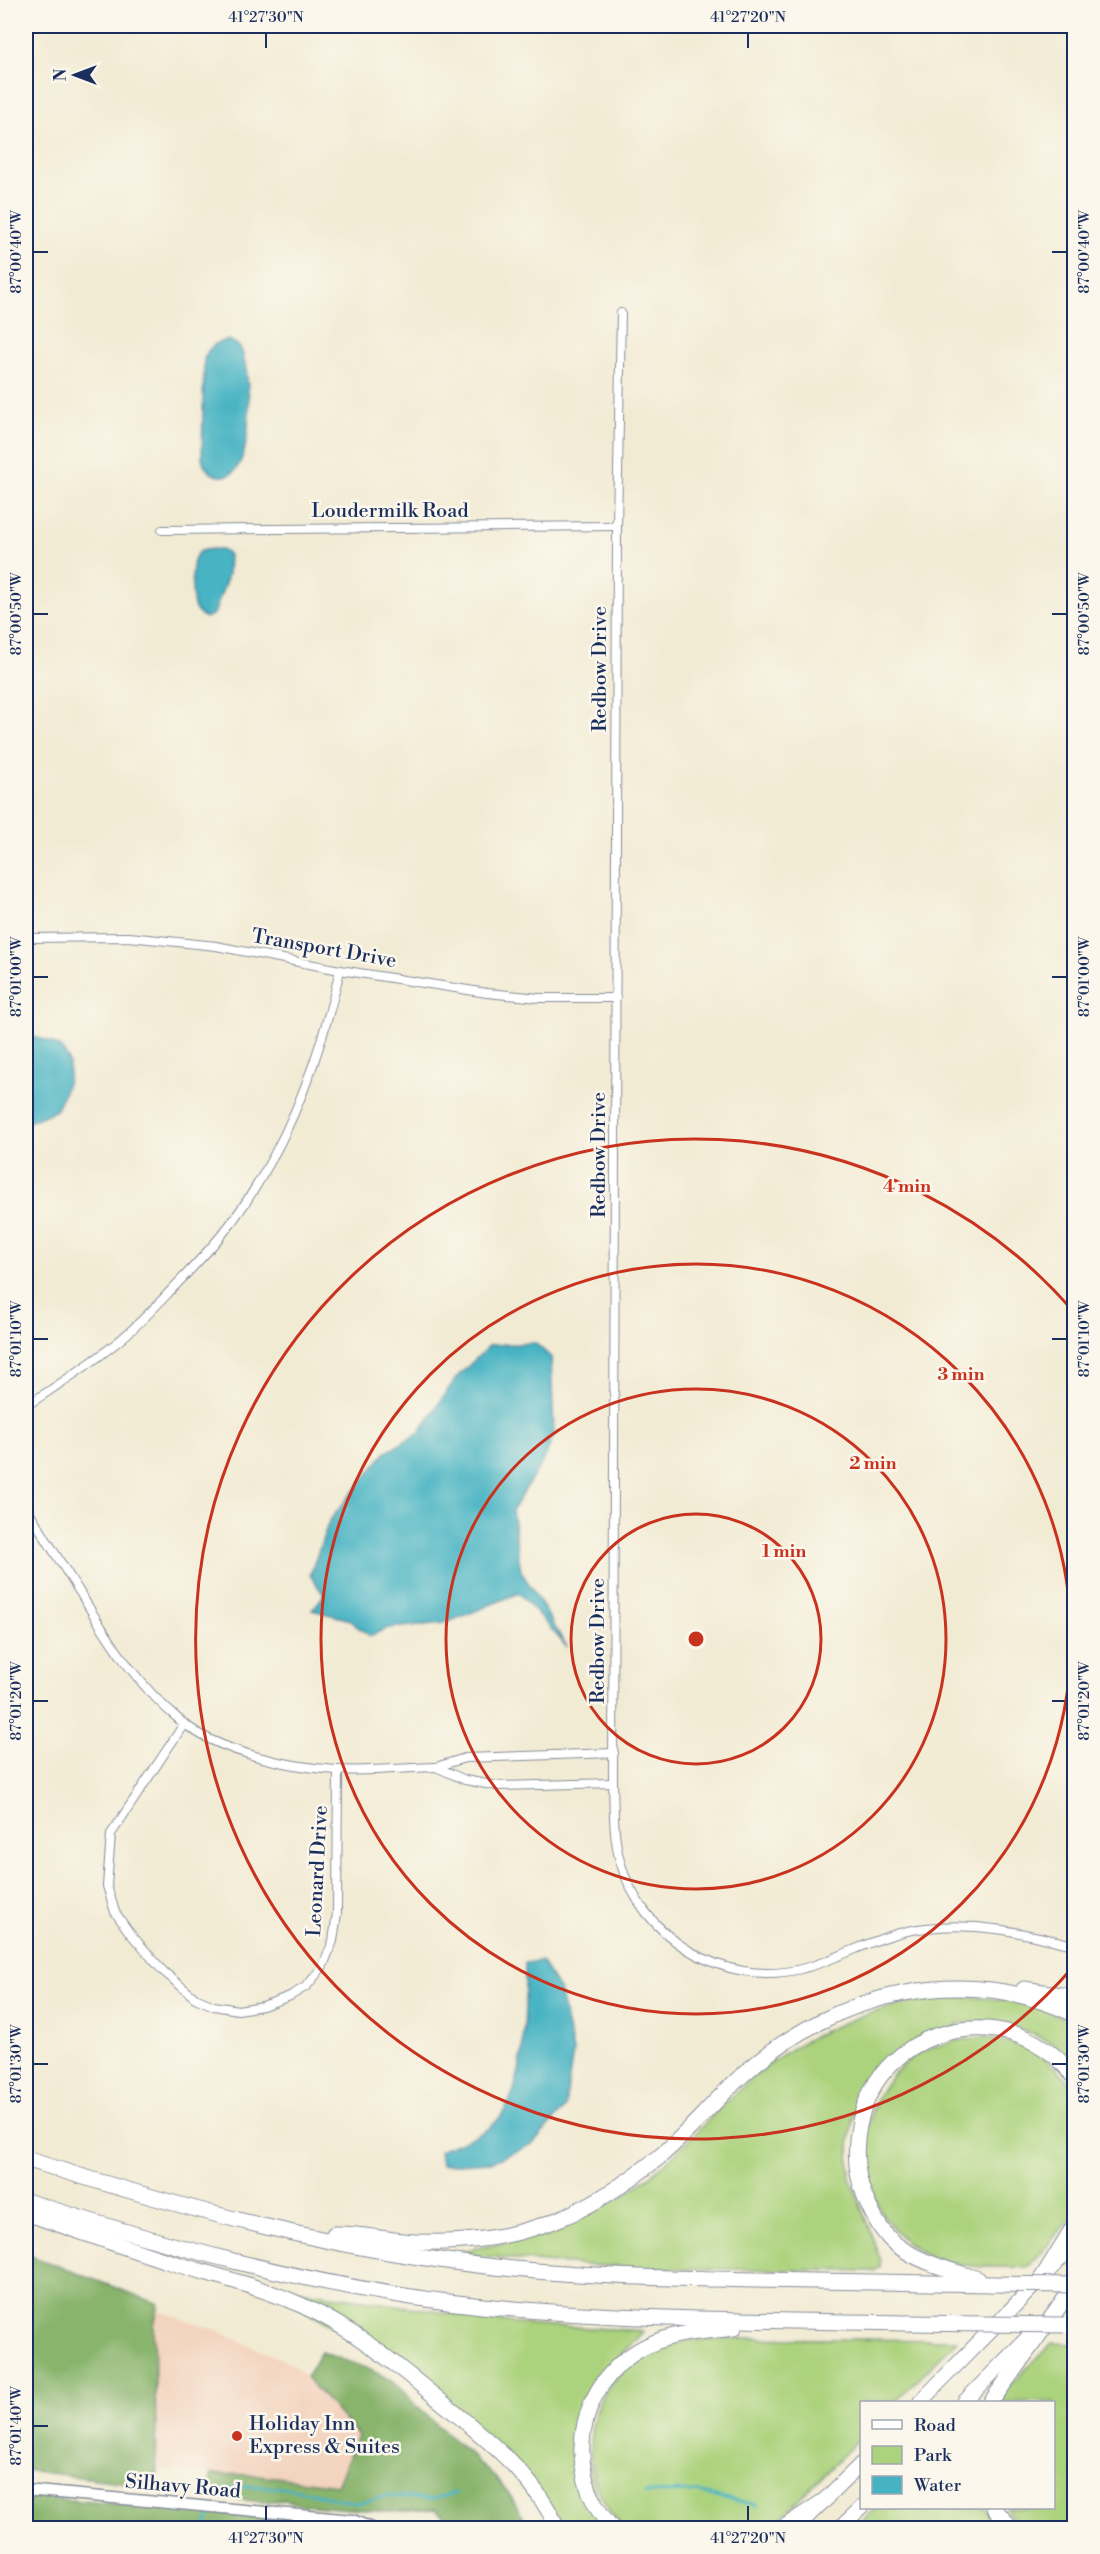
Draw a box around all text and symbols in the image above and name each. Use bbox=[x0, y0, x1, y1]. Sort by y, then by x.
text: 41°27'30"N bbox=[228, 8, 304, 27]
text: 41°27'20"N bbox=[710, 8, 786, 27]
north arrow bbox=[45, 45, 105, 105]
text: N bbox=[51, 68, 71, 81]
text: 87°00'40"W bbox=[7, 210, 26, 294]
text: 87°00'40"W bbox=[1075, 210, 1094, 294]
street label: Loudermilk Road bbox=[311, 499, 469, 524]
text: 87°00'50"W bbox=[7, 572, 26, 656]
text: 87°00'50"W bbox=[1075, 572, 1094, 656]
street label: Redbow Drive bbox=[588, 606, 613, 732]
street label: Transport Drive bbox=[250, 924, 398, 974]
text: 87°01'00"W bbox=[7, 936, 26, 1017]
text: 87°01'00"W bbox=[1075, 936, 1094, 1017]
street label: Redbow Drive bbox=[587, 1092, 612, 1218]
text: 4 min bbox=[883, 1175, 931, 1198]
text: 87°01'10"W bbox=[7, 1300, 26, 1377]
text: 87°01'10"W bbox=[1075, 1300, 1094, 1377]
text: 3 min bbox=[938, 1363, 984, 1386]
text: 2 min bbox=[849, 1452, 897, 1475]
text: 1 min bbox=[762, 1540, 806, 1563]
street label: Redbow Drive bbox=[586, 1578, 611, 1704]
centre of rings bbox=[686, 1629, 706, 1649]
text: 87°01'20"W bbox=[7, 1661, 26, 1741]
text: 87°01'20"W bbox=[1075, 1661, 1094, 1741]
street label: Leonard Drive bbox=[302, 1805, 334, 1937]
text: 87°01'30"W bbox=[7, 2024, 26, 2104]
text: 87°01'30"W bbox=[1075, 2024, 1094, 2104]
text: 87°01'40"W bbox=[7, 2386, 26, 2466]
legend bbox=[860, 2401, 1055, 2509]
place label: Holiday Inn Express & Suites bbox=[249, 2412, 400, 2460]
text: Road bbox=[914, 2414, 957, 2437]
marker: Holiday Inn Express & Suites bbox=[230, 2429, 244, 2443]
text: Park bbox=[914, 2444, 953, 2467]
street label: Silhavy Road bbox=[124, 2469, 243, 2505]
text: Water bbox=[913, 2474, 962, 2497]
text: 41°27'30"N bbox=[228, 2529, 304, 2548]
text: 41°27'20"N bbox=[710, 2529, 786, 2548]

